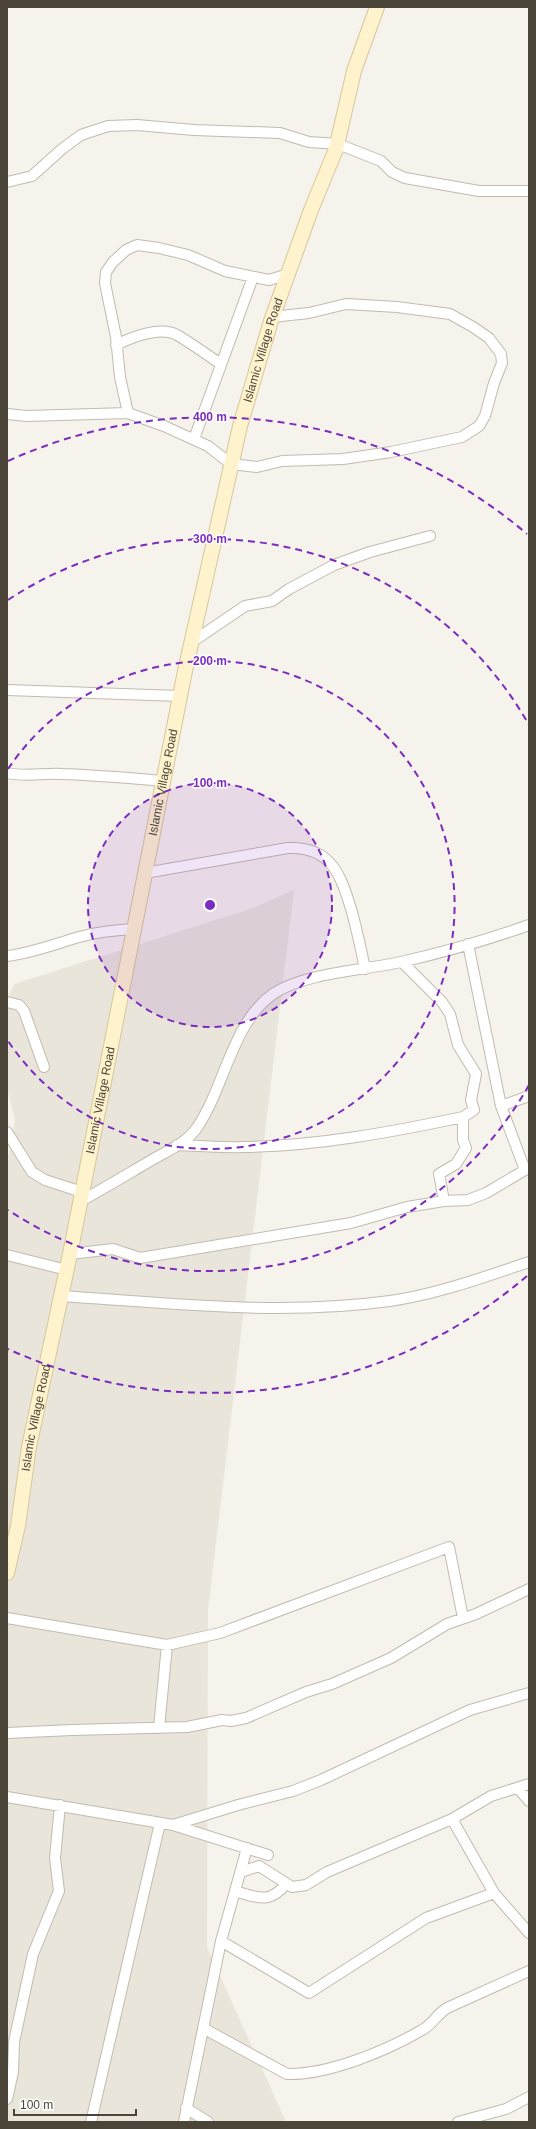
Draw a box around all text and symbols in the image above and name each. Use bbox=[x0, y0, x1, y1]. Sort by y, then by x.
street label: Islamic Village Road bbox=[240, 296, 286, 404]
text: 400 m bbox=[193, 410, 227, 424]
text: 300 m bbox=[193, 532, 227, 546]
text: 200 m bbox=[193, 654, 227, 668]
street label: Islamic Village Road bbox=[146, 728, 180, 837]
text: 100 m bbox=[193, 776, 227, 790]
centre of rings bbox=[203, 898, 217, 912]
street label: Islamic Village Road bbox=[83, 1046, 118, 1155]
street label: Islamic Village Road bbox=[19, 1363, 53, 1472]
scale bar bbox=[14, 2091, 136, 2117]
text: 100 m bbox=[20, 2098, 53, 2112]

